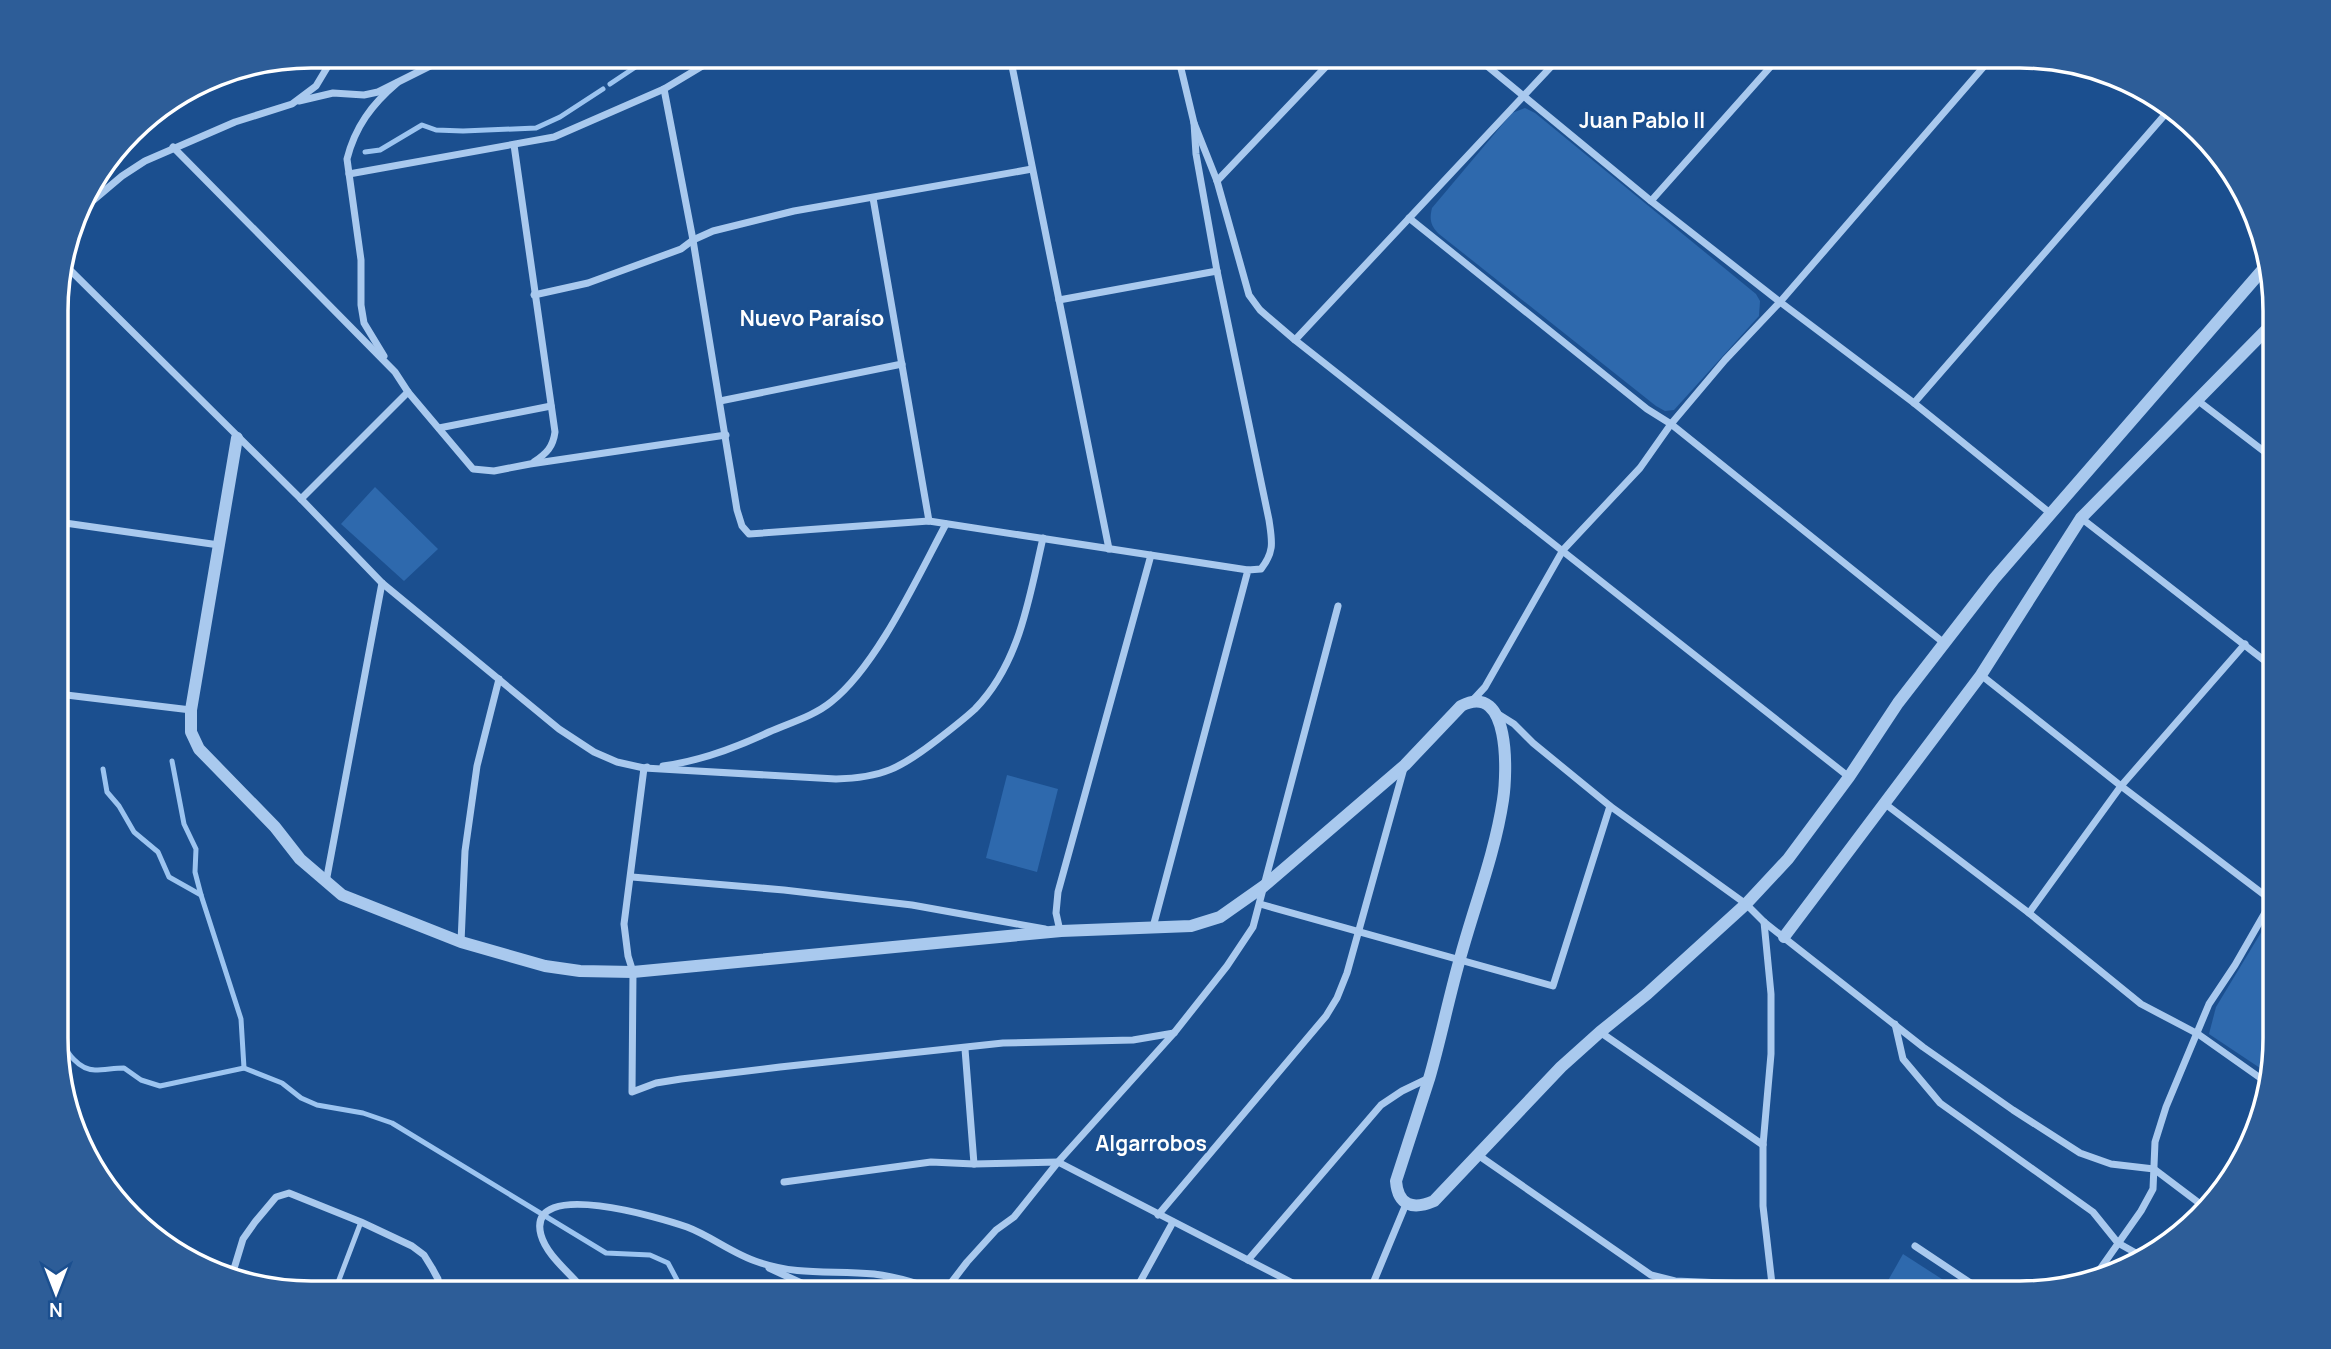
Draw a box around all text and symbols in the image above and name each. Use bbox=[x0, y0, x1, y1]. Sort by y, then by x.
district label: Juan Pablo II bbox=[1579, 106, 1705, 134]
district label: Nuevo Paraíso bbox=[740, 304, 884, 332]
district label: Algarrobos bbox=[1095, 1129, 1207, 1157]
north arrow bbox=[21, 1258, 91, 1328]
text: N bbox=[49, 1297, 63, 1323]

